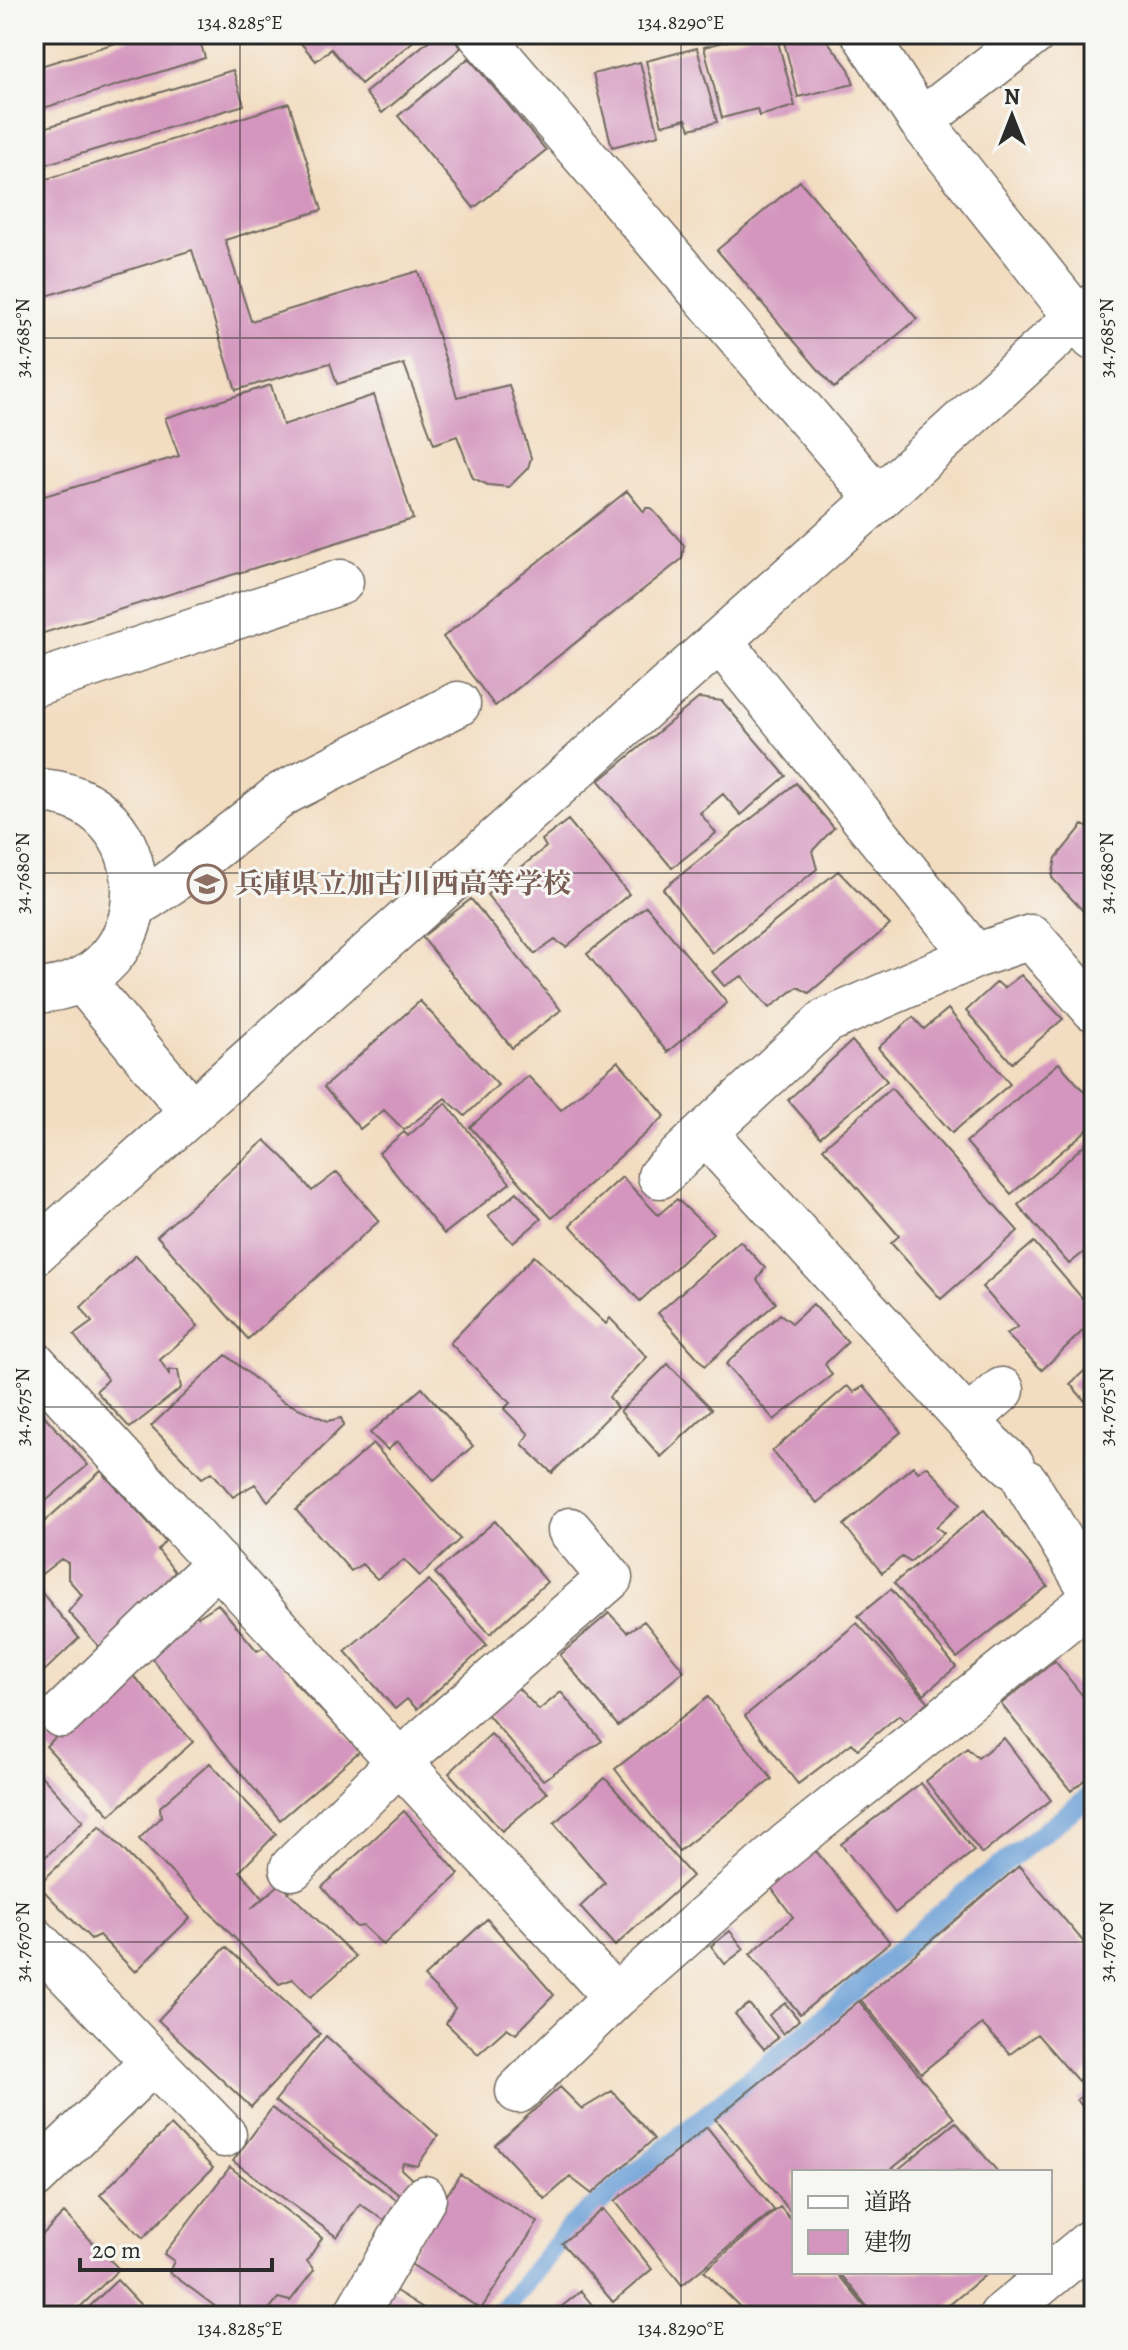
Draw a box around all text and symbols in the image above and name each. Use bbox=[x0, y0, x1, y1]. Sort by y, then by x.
text: 134.8285°E bbox=[197, 9, 283, 36]
text: 134.8290°E bbox=[637, 9, 725, 36]
north arrow bbox=[972, 76, 1052, 156]
text: N bbox=[1004, 82, 1020, 112]
text: 34.7685°N bbox=[9, 298, 36, 378]
text: 34.7685°N bbox=[1093, 298, 1120, 378]
text: 34.7680°N bbox=[9, 832, 36, 914]
text: 34.7680°N bbox=[1093, 832, 1120, 914]
school or university icon: 兵庫県立加古川西高等学校 bbox=[186, 863, 228, 905]
place label: 兵庫県立加古川西高等学校 bbox=[235, 865, 571, 903]
text: 34.7675°N bbox=[9, 1368, 36, 1446]
text: 34.7675°N bbox=[1093, 1368, 1120, 1446]
text: 34.7670°N bbox=[9, 1902, 36, 1982]
text: 34.7670°N bbox=[1093, 1902, 1120, 1982]
legend bbox=[792, 2170, 1052, 2274]
text: 道路 bbox=[864, 2186, 912, 2218]
scale bar bbox=[80, 2222, 272, 2272]
text: 建物 bbox=[864, 2226, 912, 2258]
text: 20 m bbox=[92, 2234, 141, 2266]
text: 134.8285°E bbox=[197, 2315, 283, 2342]
text: 134.8290°E bbox=[637, 2315, 725, 2342]

